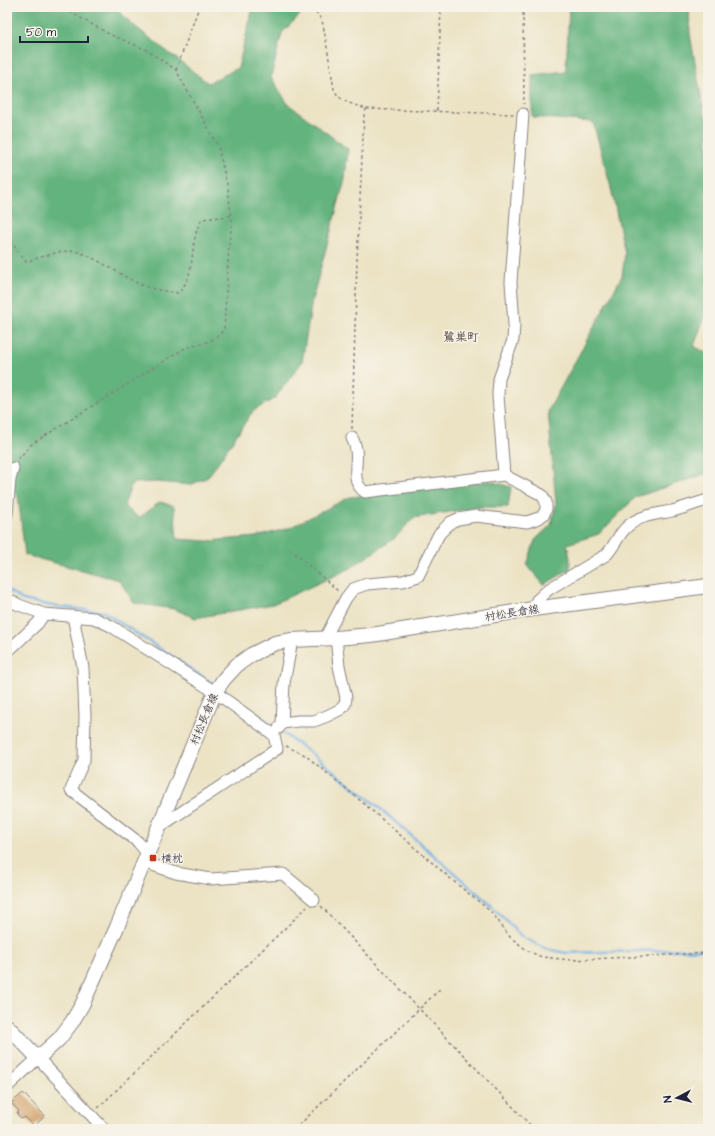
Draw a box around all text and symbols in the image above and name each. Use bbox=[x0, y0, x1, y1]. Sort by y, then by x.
scale bar bbox=[20, 18, 88, 44]
text: 50 m bbox=[26, 24, 57, 41]
district label: 鷺巣町 bbox=[443, 329, 479, 346]
street label: 村松長倉線 bbox=[484, 601, 540, 625]
street label: 村松長倉線 bbox=[186, 691, 222, 747]
place label: 横枕 bbox=[161, 851, 183, 866]
marker: 横枕 bbox=[148, 853, 158, 863]
north arrow bbox=[657, 1078, 697, 1118]
text: N bbox=[660, 1095, 675, 1103]

